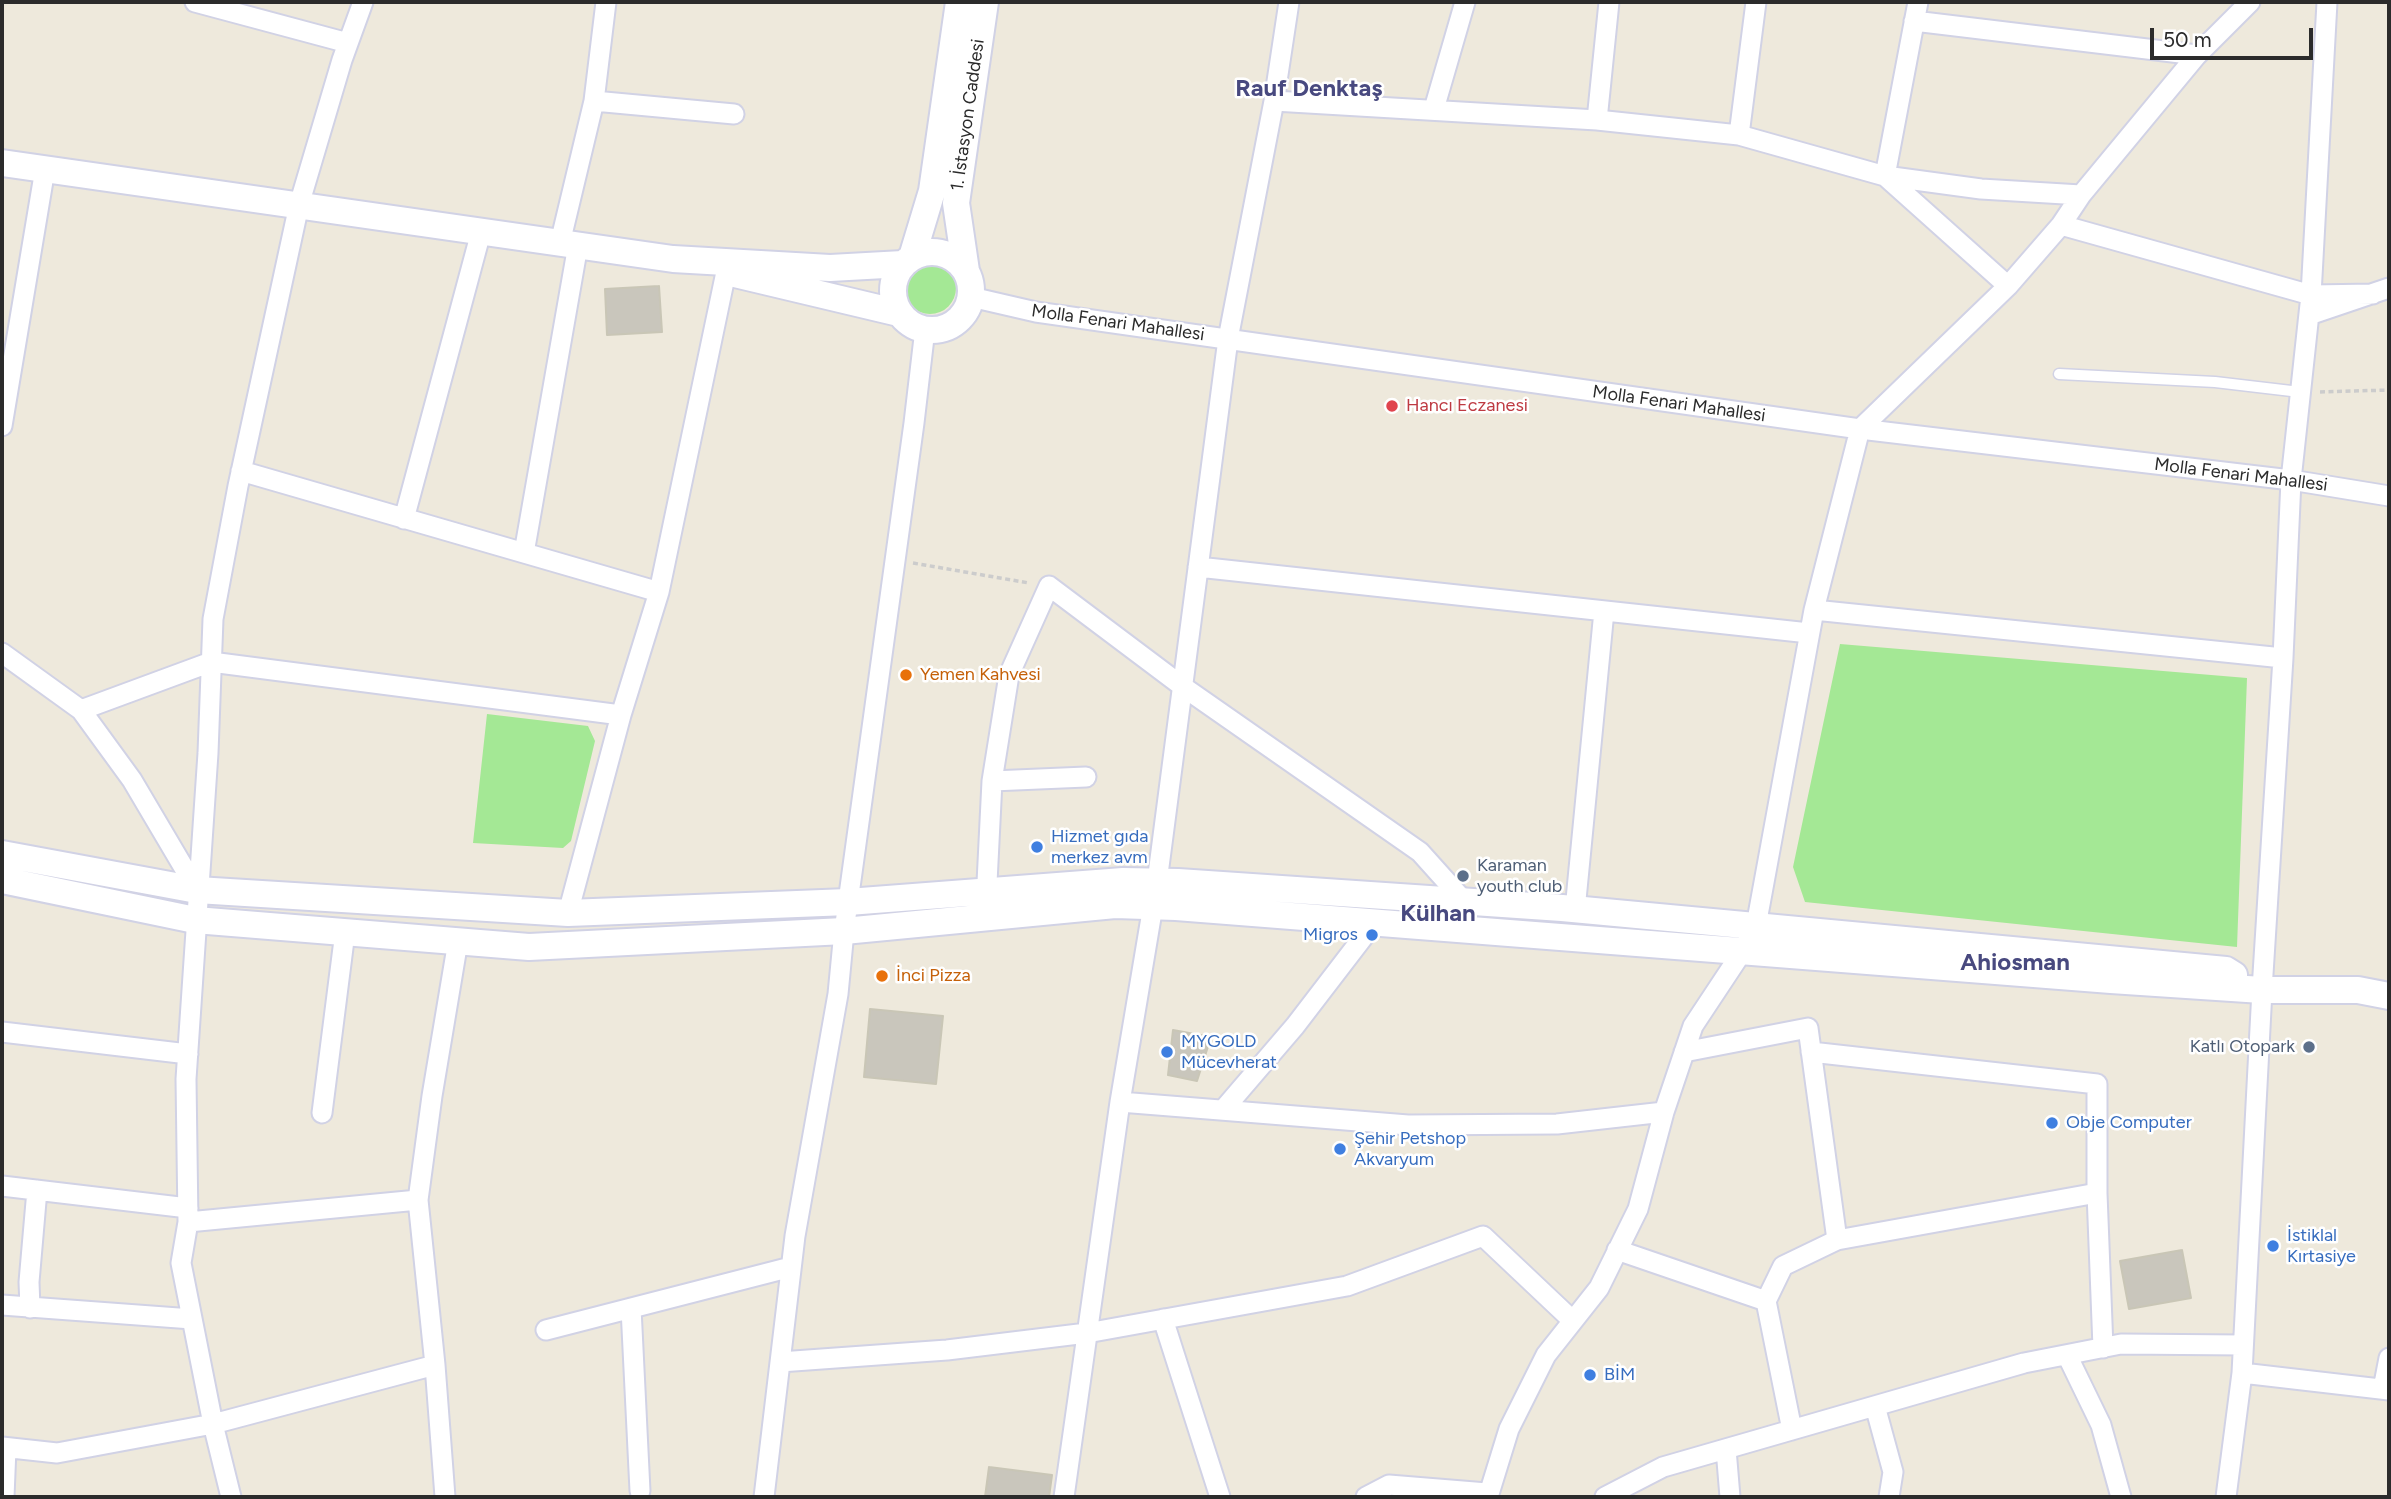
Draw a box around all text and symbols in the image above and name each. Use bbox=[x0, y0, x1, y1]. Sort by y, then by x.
scale bar bbox=[2153, 14, 2316, 58]
text: 50 m bbox=[2163, 27, 2212, 52]
street label: 1. İstasyon Caddesi bbox=[947, 38, 989, 192]
district label: Rauf Denktaş bbox=[1235, 75, 1383, 103]
street label: Molla Fenari Mahallesi bbox=[1030, 300, 1206, 346]
street label: Molla Fenari Mahallesi bbox=[1591, 381, 1767, 427]
place label: Hancı Eczanesi bbox=[1406, 395, 1528, 417]
marker: Hancı Eczanesi bbox=[1384, 398, 1400, 414]
street label: Molla Fenari Mahallesi bbox=[2153, 454, 2329, 496]
place label: Yemen Kahvesi bbox=[920, 664, 1041, 686]
marker: Yemen Kahvesi bbox=[898, 667, 914, 683]
place label: Hizmet gıda merkez avm bbox=[1051, 826, 1148, 868]
marker: Hizmet gıda merkez avm bbox=[1029, 839, 1045, 855]
place label: Karaman youth club bbox=[1477, 855, 1562, 898]
marker: Karaman youth club bbox=[1455, 868, 1471, 884]
district label: Külhan bbox=[1400, 900, 1476, 928]
place label: Migros bbox=[1303, 924, 1358, 946]
marker: Migros bbox=[1364, 927, 1380, 943]
district label: Ahiosman bbox=[1960, 949, 2070, 977]
place label: İnci Pizza bbox=[896, 965, 971, 987]
marker: İnci Pizza bbox=[874, 968, 890, 984]
place label: MYGOLD Mücevherat bbox=[1181, 1031, 1277, 1074]
place label: Katlı Otopark bbox=[2190, 1036, 2295, 1058]
marker: Katlı Otopark bbox=[2301, 1039, 2317, 1055]
marker: MYGOLD Mücevherat bbox=[1159, 1044, 1175, 1060]
place label: Obje Computer bbox=[2066, 1112, 2192, 1134]
marker: Obje Computer bbox=[2044, 1115, 2060, 1131]
place label: Şehir Petshop Akvaryum bbox=[1354, 1128, 1466, 1170]
marker: Şehir Petshop Akvaryum bbox=[1332, 1141, 1348, 1157]
place label: İstiklal Kırtasiye bbox=[2287, 1225, 2356, 1268]
marker: İstiklal Kırtasiye bbox=[2265, 1238, 2281, 1254]
place label: BİM bbox=[1604, 1364, 1635, 1386]
marker: BİM bbox=[1582, 1367, 1598, 1383]

